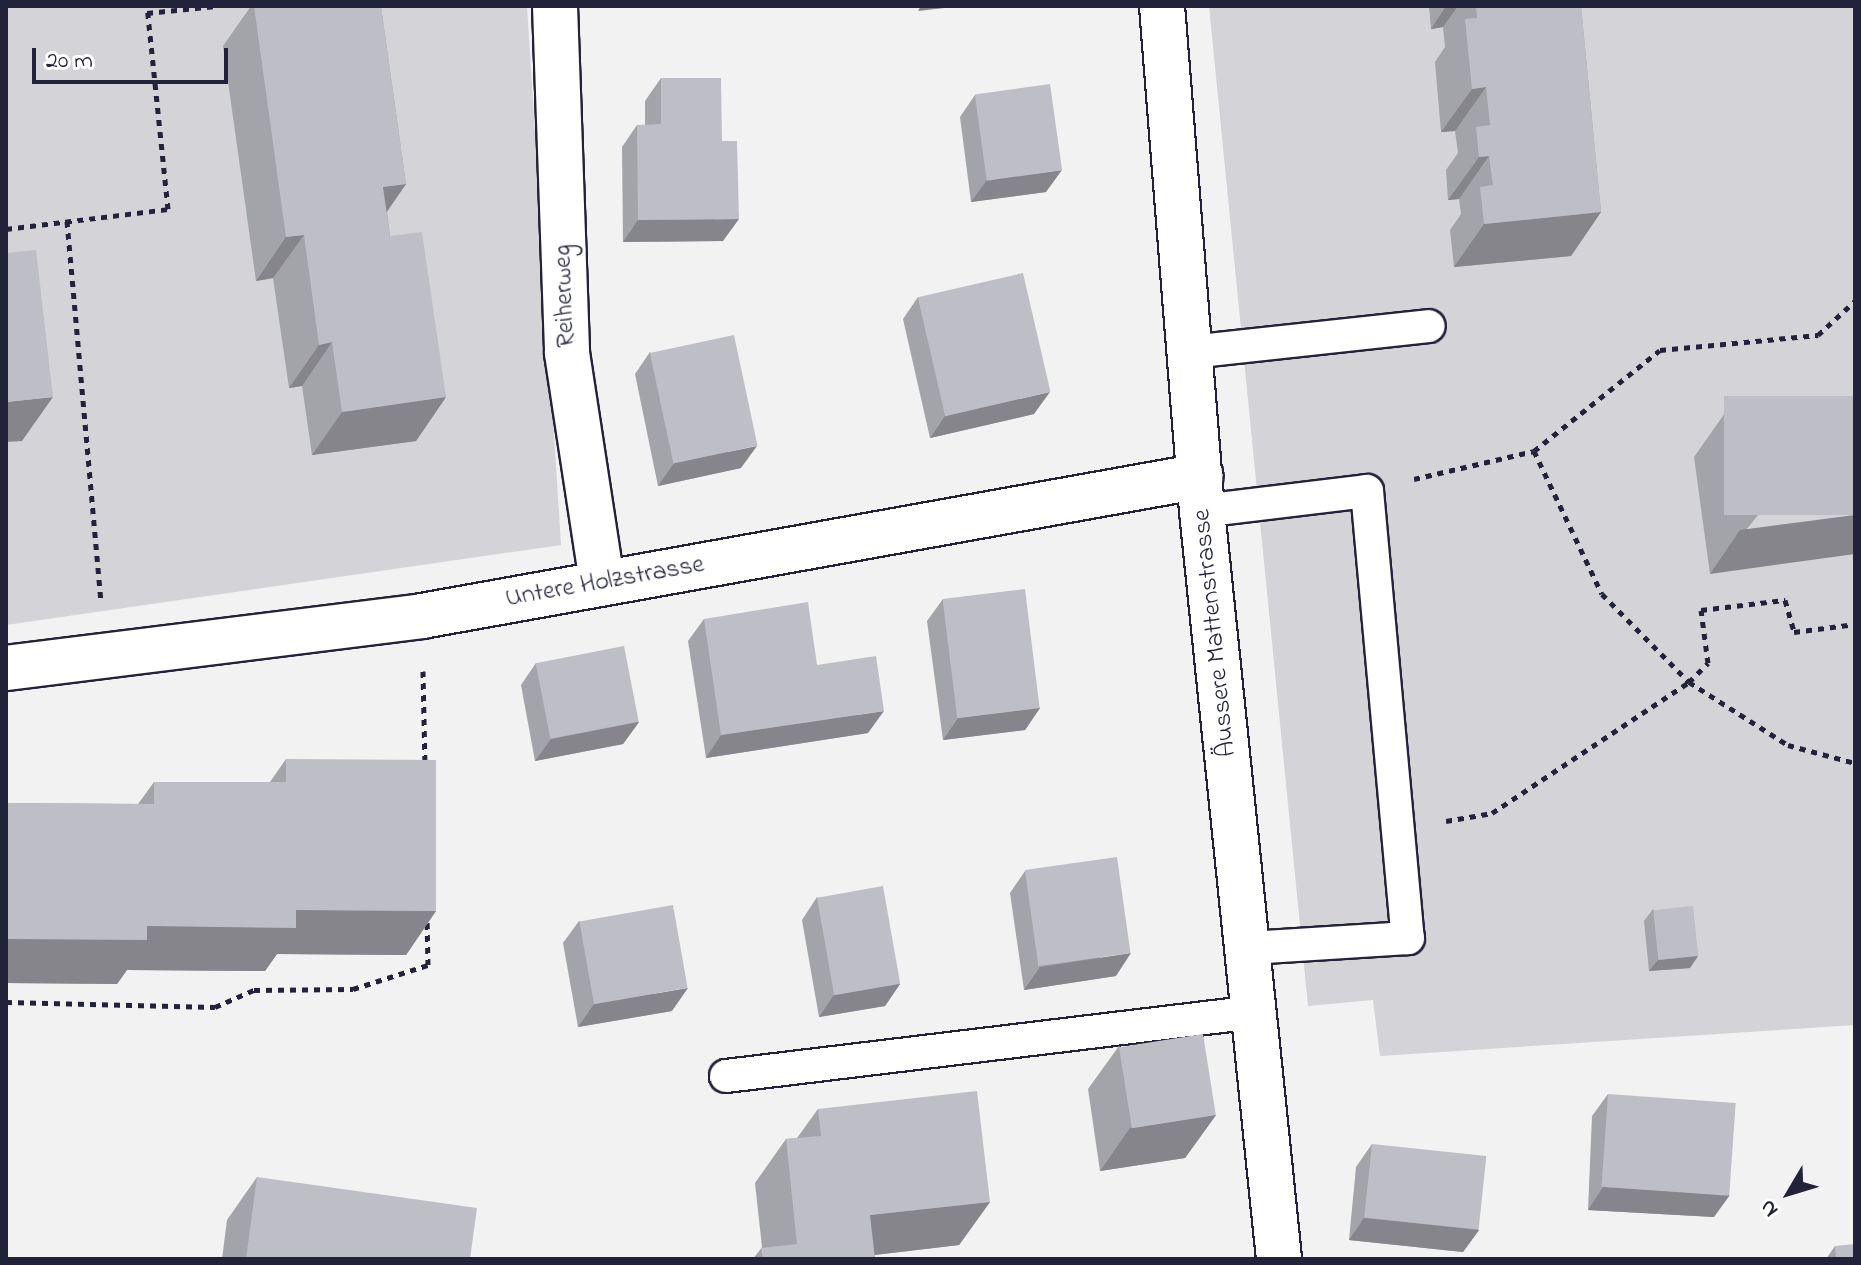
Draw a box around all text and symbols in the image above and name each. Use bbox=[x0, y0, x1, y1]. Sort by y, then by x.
scale bar bbox=[36, 32, 232, 82]
text: 20 m bbox=[46, 44, 93, 79]
street label: Reiherweg bbox=[549, 244, 583, 348]
street label: Äussere Mattenstrasse bbox=[1187, 508, 1245, 758]
street label: Untere Holzstrasse bbox=[503, 550, 707, 616]
north arrow bbox=[1749, 1153, 1829, 1233]
text: N bbox=[1753, 1192, 1787, 1223]

